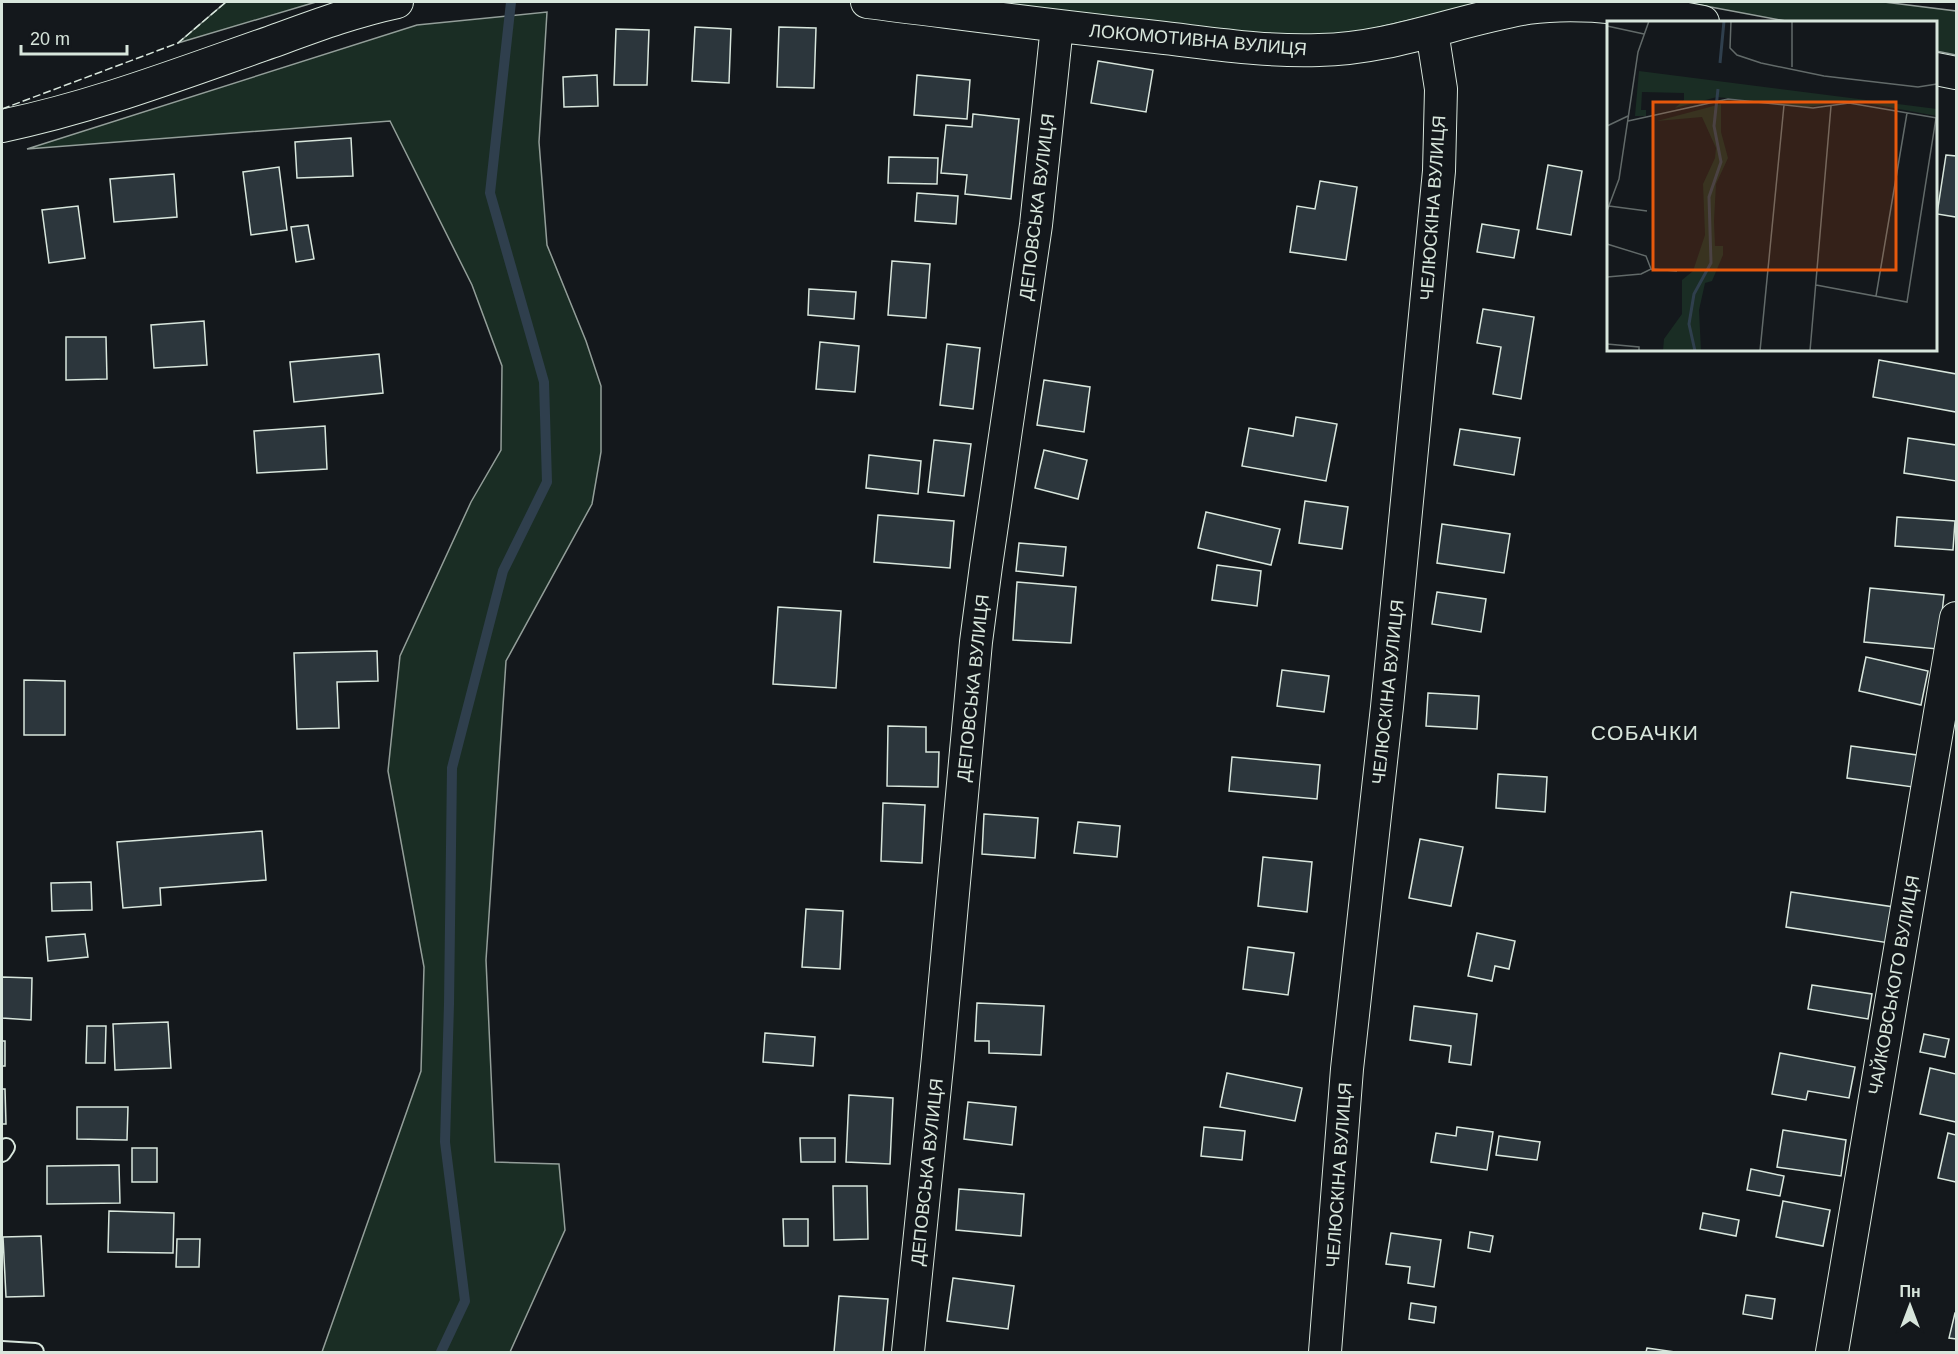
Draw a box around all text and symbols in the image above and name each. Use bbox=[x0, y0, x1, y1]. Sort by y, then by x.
scale bar bbox=[21, 18, 128, 56]
street label: ЛОКОМОТИВНА ВУЛИЦЯ bbox=[1088, 21, 1308, 59]
inset map bbox=[1607, 21, 1937, 351]
text: 20 m bbox=[30, 29, 70, 49]
street label: ДЕПОВСЬКА ВУЛИЦЯ bbox=[1016, 112, 1058, 302]
street label: ЧЕЛЮСКІНА ВУЛИЦЯ bbox=[1417, 115, 1449, 301]
street label: ДЕПОВСЬКА ВУЛИЦЯ bbox=[953, 593, 993, 783]
street label: ЧЕЛЮСКІНА ВУЛИЦЯ bbox=[1368, 599, 1408, 785]
district label: СОБАЧКИ bbox=[1591, 721, 1699, 744]
street label: ЧАЙКОВСЬКОГО ВУЛИЦЯ bbox=[1864, 873, 1923, 1096]
street label: ДЕПОВСЬКА ВУЛИЦЯ bbox=[907, 1077, 947, 1267]
street label: ЧЕЛЮСКІНА ВУЛИЦЯ bbox=[1323, 1082, 1355, 1268]
north arrow bbox=[1880, 1276, 1940, 1336]
text: Пн bbox=[1899, 1283, 1921, 1300]

